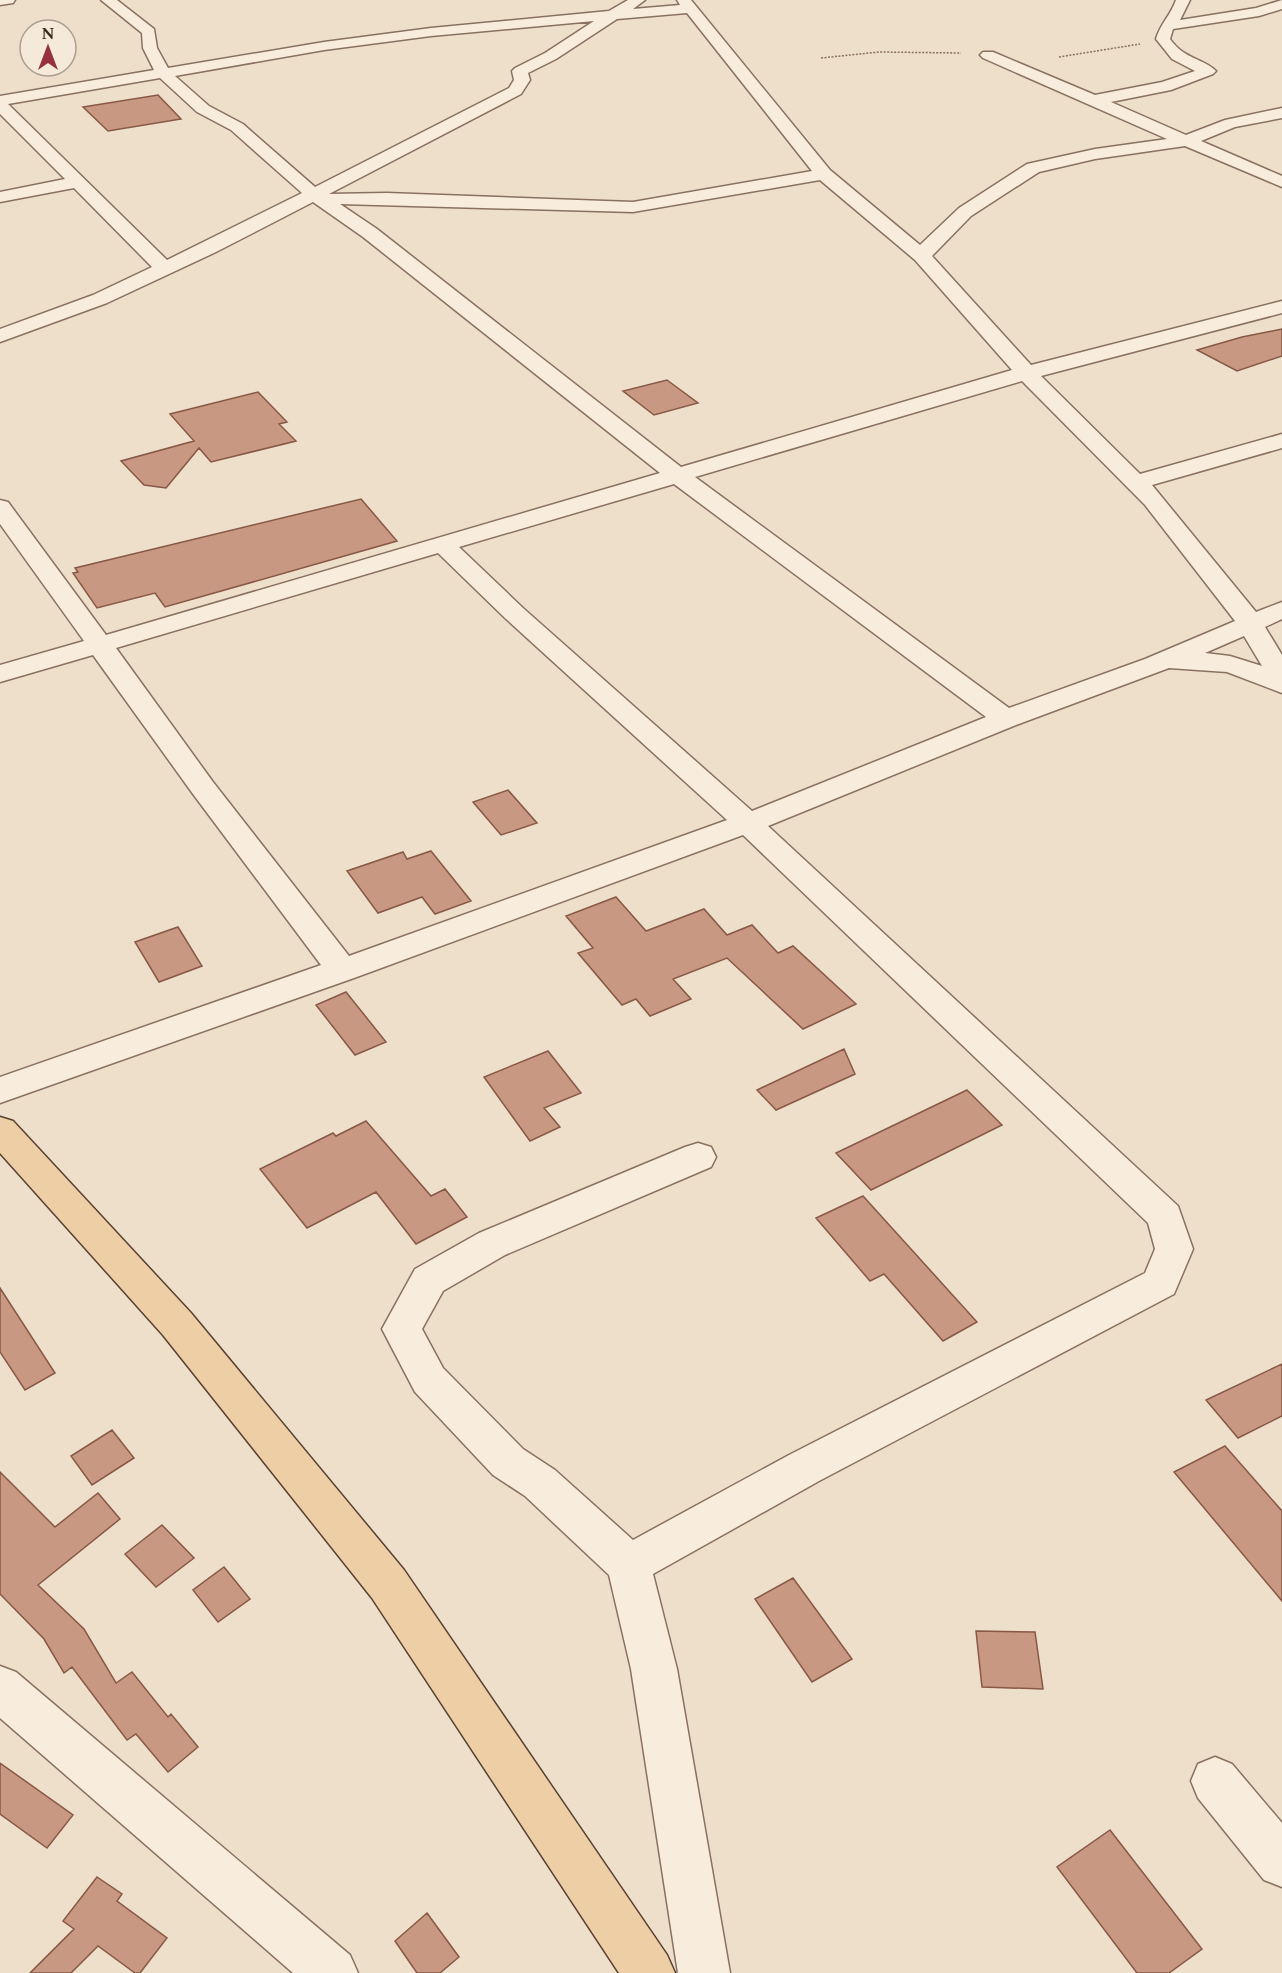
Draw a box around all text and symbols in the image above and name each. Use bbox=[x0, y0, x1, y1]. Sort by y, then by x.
north arrow bbox=[18, 18, 78, 78]
text: N bbox=[41, 22, 55, 46]

